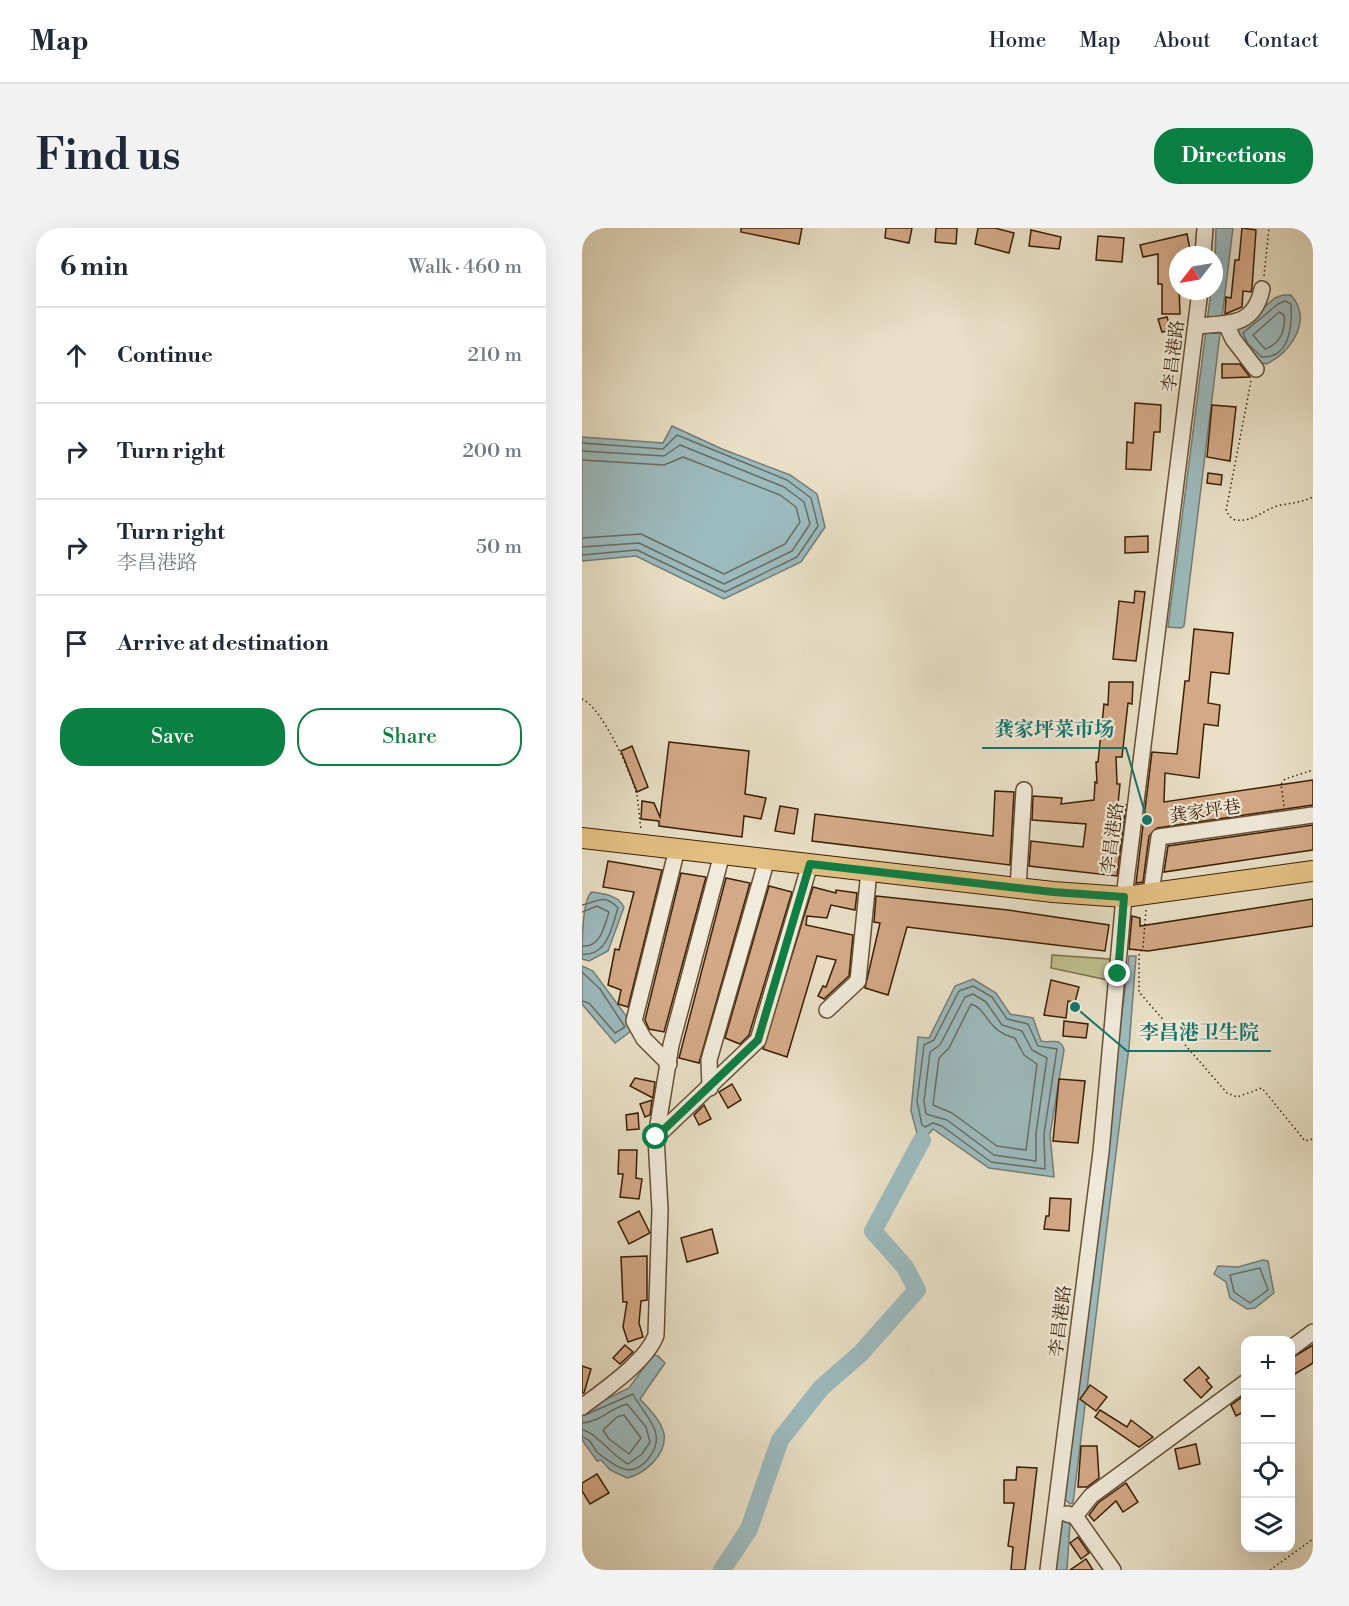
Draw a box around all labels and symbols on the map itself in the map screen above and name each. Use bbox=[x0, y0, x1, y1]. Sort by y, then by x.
north arrow bbox=[1169, 246, 1223, 300]
street label: 李昌港路 bbox=[1158, 319, 1189, 393]
callout: 龚家坪菜市场 bbox=[982, 710, 1126, 748]
text: 龚家坪菜市场 bbox=[994, 718, 1114, 743]
street label: 龚家坪巷 bbox=[1168, 795, 1242, 828]
street label: 李昌港路 bbox=[1096, 801, 1129, 875]
route end bbox=[1104, 960, 1130, 986]
callout: 李昌港卫生院 bbox=[1127, 1013, 1271, 1051]
text: 李昌港卫生院 bbox=[1139, 1021, 1259, 1046]
route start bbox=[642, 1123, 668, 1149]
street label: 李昌港路 bbox=[1045, 1284, 1076, 1358]

